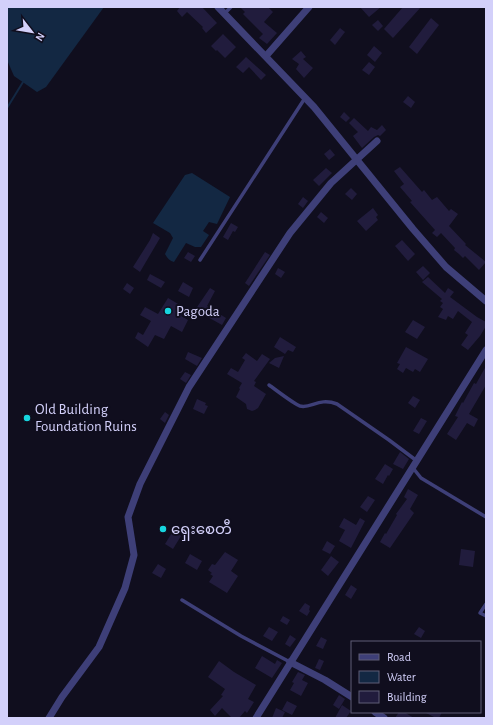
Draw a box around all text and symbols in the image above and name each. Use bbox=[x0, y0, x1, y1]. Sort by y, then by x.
north arrow bbox=[12, 12, 52, 52]
text: N bbox=[33, 31, 47, 43]
place label: Pagoda bbox=[176, 304, 220, 319]
marker: Pagoda bbox=[163, 306, 173, 316]
place label: Old Building Foundation Ruins bbox=[35, 402, 137, 434]
marker: Old Building Foundation Ruins bbox=[22, 413, 32, 423]
place label: ရှေးစေတီ bbox=[171, 519, 232, 541]
marker: ရှေးစေတီ bbox=[158, 524, 168, 534]
legend bbox=[351, 641, 481, 713]
text: Road bbox=[387, 651, 411, 663]
text: Water bbox=[387, 671, 416, 683]
text: Building bbox=[387, 691, 427, 703]

